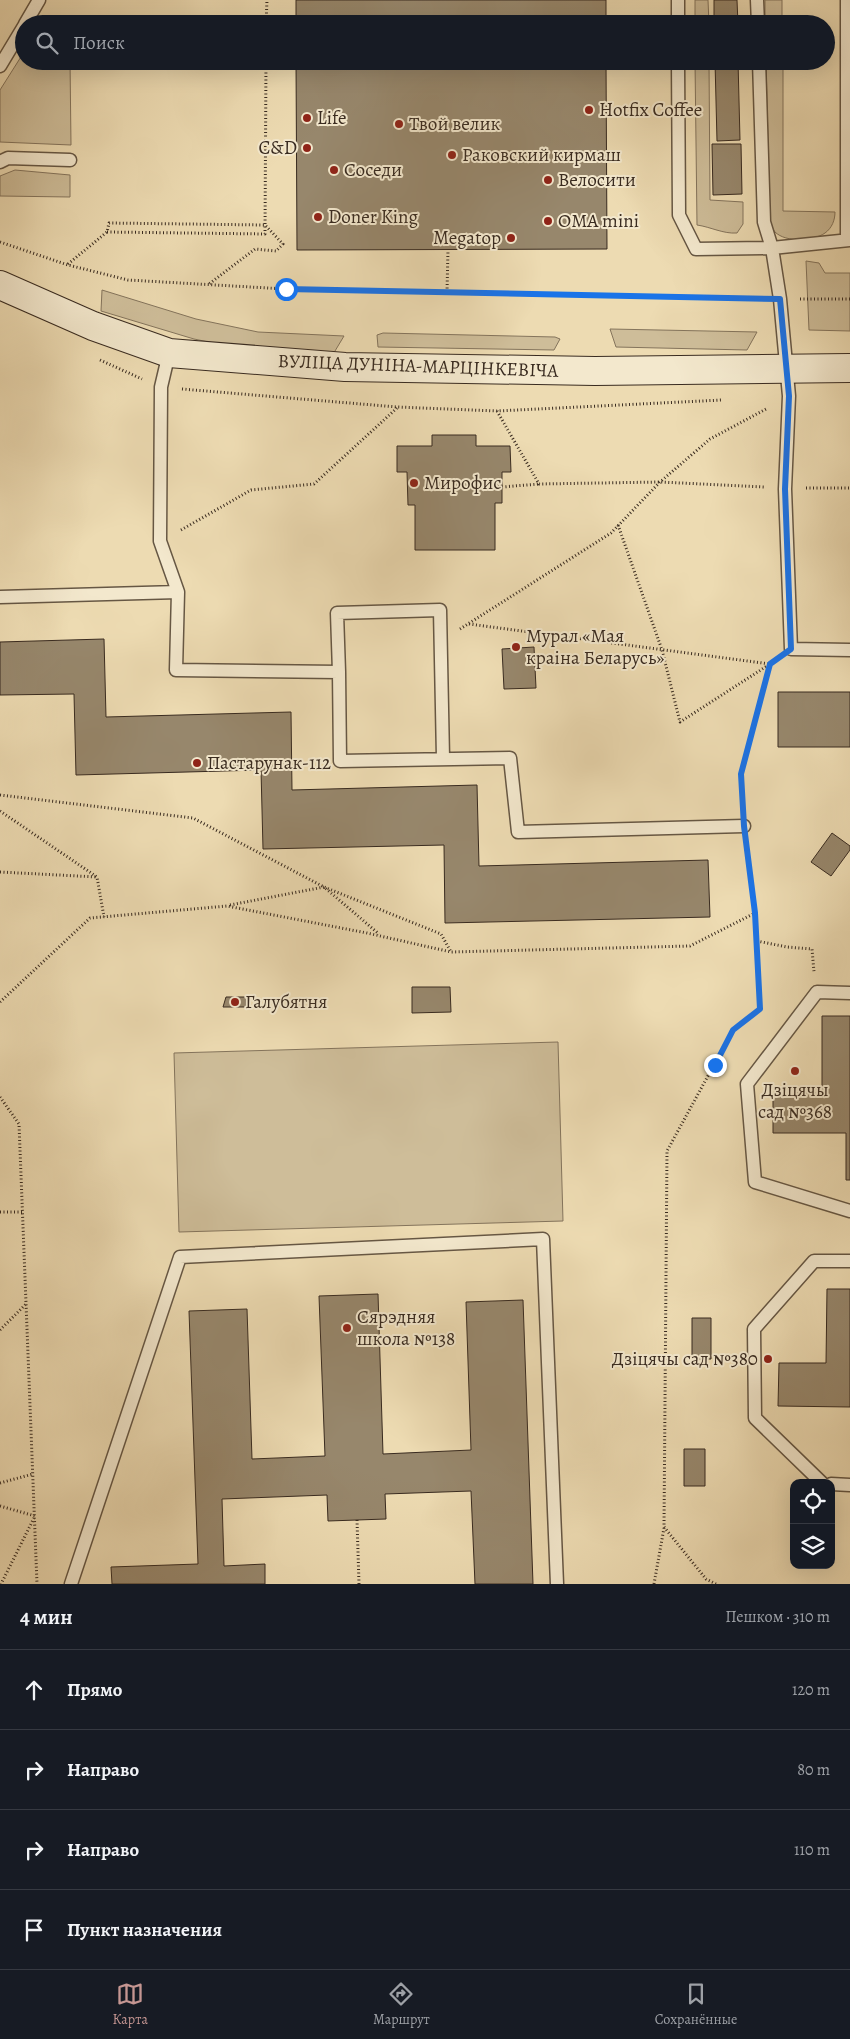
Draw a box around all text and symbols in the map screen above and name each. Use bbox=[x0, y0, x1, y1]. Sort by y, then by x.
search box bbox=[15, 15, 835, 70]
icon: search bbox=[33, 29, 61, 57]
text: Поиск bbox=[73, 30, 125, 56]
place label: Hotfix Coffee bbox=[599, 97, 702, 123]
marker: Hotfix Coffee bbox=[583, 104, 595, 116]
place label: Life bbox=[317, 105, 346, 131]
place label: Твой велик bbox=[409, 111, 501, 137]
marker: Life bbox=[301, 112, 313, 124]
marker: Твой велик bbox=[393, 118, 405, 130]
place label: C&D bbox=[258, 135, 297, 161]
marker: C&D bbox=[301, 142, 313, 154]
place label: Раковский кирмаш bbox=[462, 142, 621, 168]
marker: Раковский кирмаш bbox=[446, 149, 458, 161]
place label: Соседи bbox=[344, 157, 402, 183]
marker: Соседи bbox=[328, 164, 340, 176]
place label: Велосити bbox=[558, 167, 636, 193]
marker: Велосити bbox=[542, 174, 554, 186]
place label: Doner King bbox=[328, 204, 418, 230]
place label: ОМА mini bbox=[558, 208, 639, 234]
marker: Doner King bbox=[312, 211, 324, 223]
marker: ОМА mini bbox=[542, 215, 554, 227]
place label: Megatop bbox=[433, 225, 501, 251]
marker: Megatop bbox=[505, 232, 517, 244]
route start bbox=[275, 278, 298, 301]
street label: ВУЛІЦА ДУНІНА-МАРЦІНКЕВІЧА bbox=[277, 348, 560, 384]
place label: Мирофис bbox=[424, 470, 502, 496]
marker: Мирофис bbox=[408, 477, 420, 489]
place label: Мурал «Мая краіна Беларусь» bbox=[526, 623, 664, 671]
marker: Мурал «Мая краіна Беларусь» bbox=[510, 641, 522, 653]
place label: Пастарунак-112 bbox=[207, 750, 331, 776]
marker: Пастарунак-112 bbox=[191, 757, 203, 769]
place label: Галубятня bbox=[245, 989, 327, 1015]
marker: Галубятня bbox=[229, 996, 241, 1008]
route end bbox=[704, 1054, 727, 1077]
marker: Дзіцячы сад №368 bbox=[789, 1065, 801, 1077]
place label: Дзіцячы сад №368 bbox=[758, 1077, 832, 1125]
place label: Сярэдняя школа №138 bbox=[357, 1304, 455, 1352]
marker: Сярэдняя школа №138 bbox=[341, 1322, 353, 1334]
place label: Дзіцячы сад №380 bbox=[612, 1346, 758, 1372]
marker: Дзіцячы сад №380 bbox=[762, 1353, 774, 1365]
map controls bbox=[790, 1479, 835, 1569]
button: locate bbox=[790, 1479, 835, 1524]
button: layers bbox=[790, 1524, 835, 1569]
text: 4 мин bbox=[20, 1603, 73, 1631]
text: Пешком · 310 m bbox=[725, 1606, 830, 1628]
icon: ahead bbox=[20, 1676, 48, 1704]
text: Прямо bbox=[67, 1677, 122, 1703]
text: 120 m bbox=[792, 1679, 830, 1701]
icon: right bbox=[20, 1756, 48, 1784]
text: Направо bbox=[67, 1757, 139, 1783]
text: 80 m bbox=[797, 1759, 830, 1781]
icon: right bbox=[20, 1836, 48, 1864]
text: Направо bbox=[67, 1837, 139, 1863]
text: 110 m bbox=[794, 1839, 830, 1861]
icon: arrive bbox=[20, 1916, 48, 1944]
text: Пункт назначения bbox=[67, 1917, 222, 1943]
tab: Карта bbox=[113, 1980, 148, 2029]
tab: Маршрут bbox=[373, 1980, 430, 2029]
tab: Сохранённые bbox=[655, 1980, 737, 2029]

